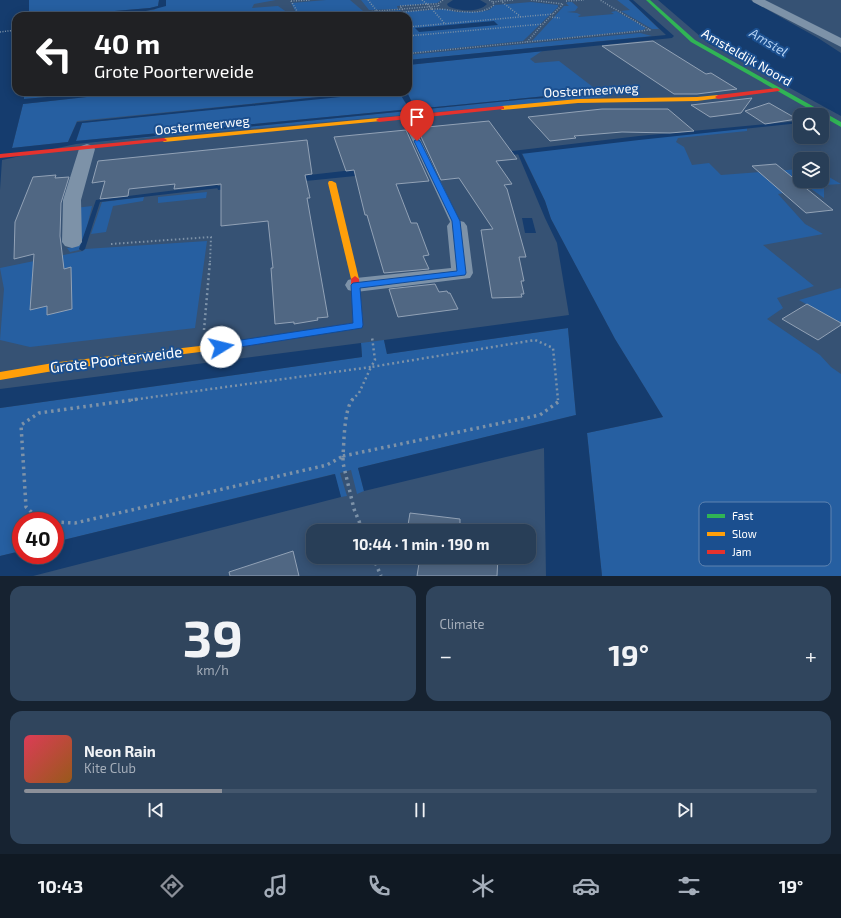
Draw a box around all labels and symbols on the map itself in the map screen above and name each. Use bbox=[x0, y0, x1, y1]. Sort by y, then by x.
water label: Amstel bbox=[746, 24, 791, 60]
street label: Amsteldijk Noord bbox=[699, 25, 795, 89]
street label: Oostermeerweg bbox=[543, 80, 639, 100]
pin bbox=[400, 100, 434, 141]
street label: Oostermeerweg bbox=[154, 112, 250, 138]
position arrow bbox=[200, 326, 242, 368]
street label: Grote Poorterweide bbox=[49, 342, 183, 376]
legend bbox=[699, 502, 831, 566]
text: Fast bbox=[732, 509, 754, 522]
speed limit sign: 40 bbox=[12, 512, 64, 564]
text: Slow bbox=[732, 527, 757, 540]
text: Jam bbox=[732, 545, 751, 558]

